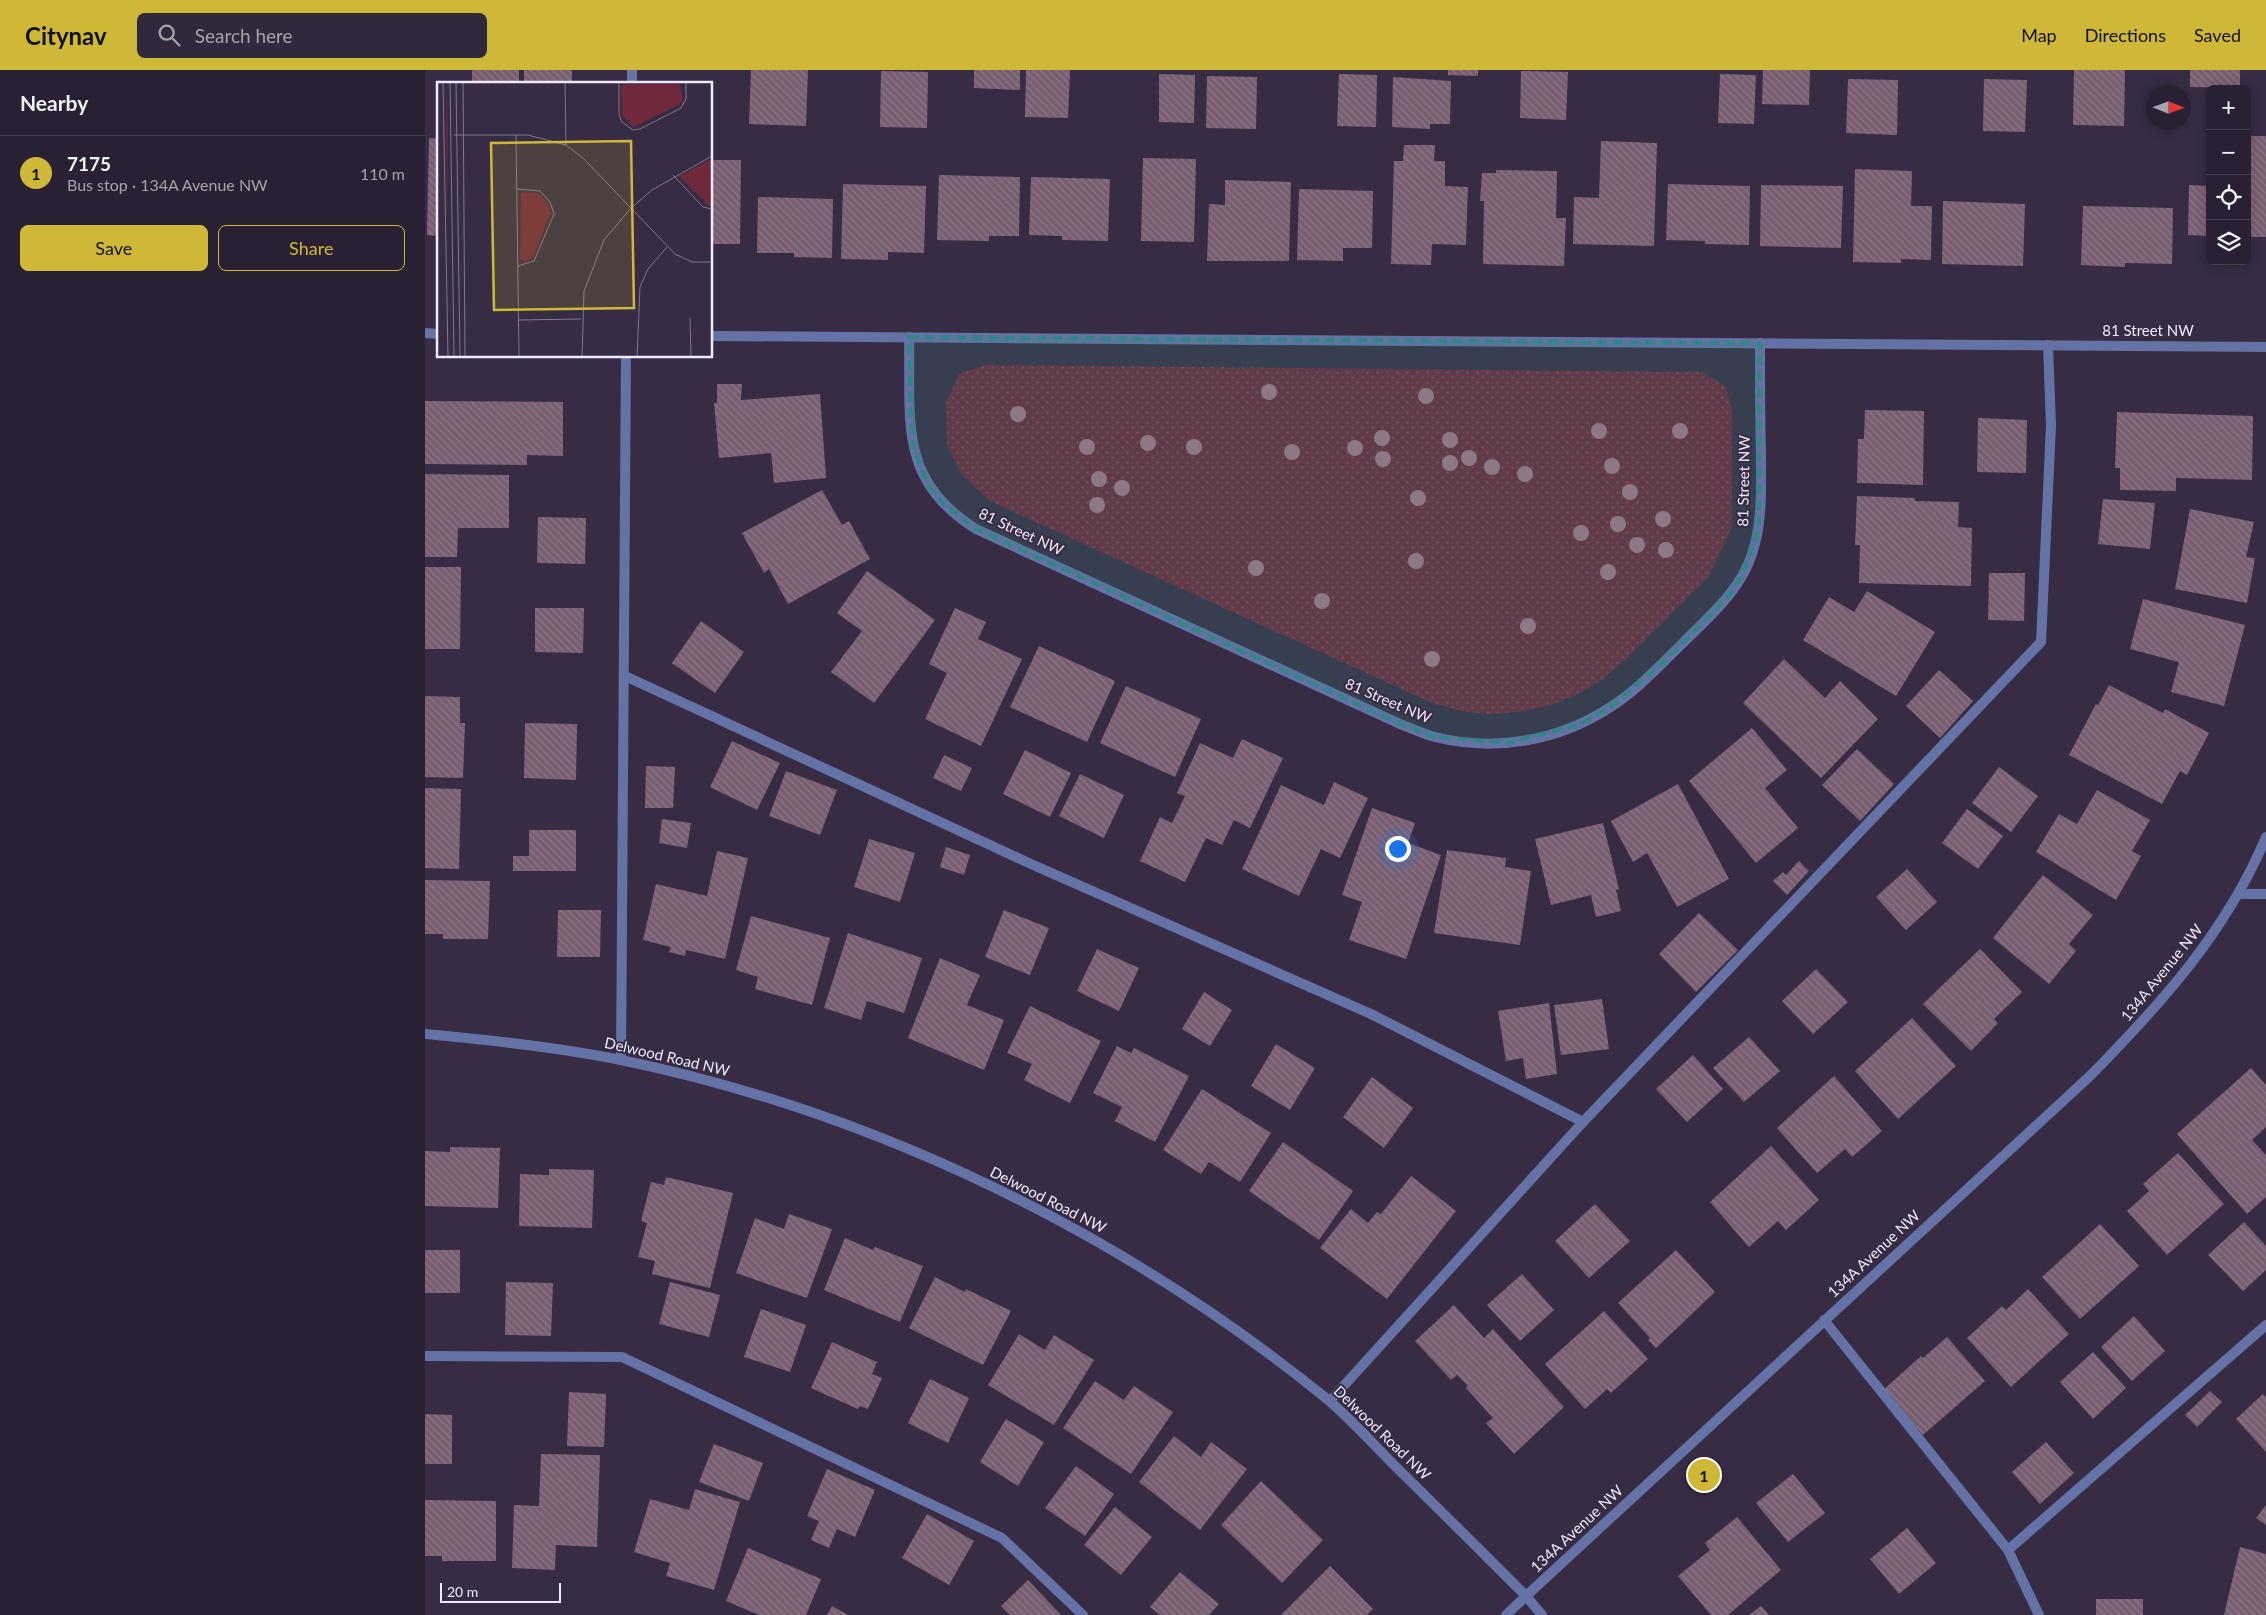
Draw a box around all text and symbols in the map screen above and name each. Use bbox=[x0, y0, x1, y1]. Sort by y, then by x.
search box bbox=[137, 13, 487, 58]
text: Citynav bbox=[25, 21, 107, 50]
icon: search bbox=[155, 21, 183, 49]
text: Search here bbox=[195, 24, 293, 47]
text: Map bbox=[2021, 24, 2057, 46]
text: Directions bbox=[2085, 24, 2166, 46]
text: Saved bbox=[2194, 24, 2241, 46]
inset map bbox=[437, 82, 713, 358]
north arrow bbox=[2146, 85, 2191, 130]
map controls bbox=[2206, 85, 2251, 265]
button: + bbox=[2206, 85, 2251, 130]
text: Nearby bbox=[20, 90, 88, 115]
button: − bbox=[2206, 130, 2251, 175]
text: 7175 bbox=[67, 152, 111, 175]
text: 1 bbox=[31, 164, 41, 183]
text: 110 m bbox=[360, 164, 405, 183]
text: Bus stop · 134A Avenue NW bbox=[67, 175, 268, 194]
button: locate bbox=[2206, 175, 2251, 220]
button: layers bbox=[2206, 220, 2251, 265]
button: Save bbox=[20, 225, 208, 271]
button: Share bbox=[218, 225, 405, 271]
street label: 81 Street NW bbox=[2102, 321, 2194, 339]
street label: 81 Street NW bbox=[1733, 435, 1753, 527]
street label: 81 Street NW bbox=[976, 504, 1067, 559]
street label: 81 Street NW bbox=[1343, 674, 1434, 726]
your location bbox=[1385, 836, 1411, 862]
street label: 134A Avenue NW bbox=[2117, 920, 2206, 1024]
street label: Delwood Road NW bbox=[603, 1033, 732, 1079]
street label: Delwood Road NW bbox=[987, 1162, 1110, 1236]
street label: 134A Avenue NW bbox=[1823, 1206, 1924, 1301]
street label: Delwood Road NW bbox=[1330, 1381, 1435, 1483]
pin: 1 bbox=[1688, 1456, 1720, 1494]
street label: 134A Avenue NW bbox=[1526, 1481, 1627, 1576]
scale bar bbox=[440, 1580, 561, 1603]
text: 20 m bbox=[447, 1583, 478, 1600]

